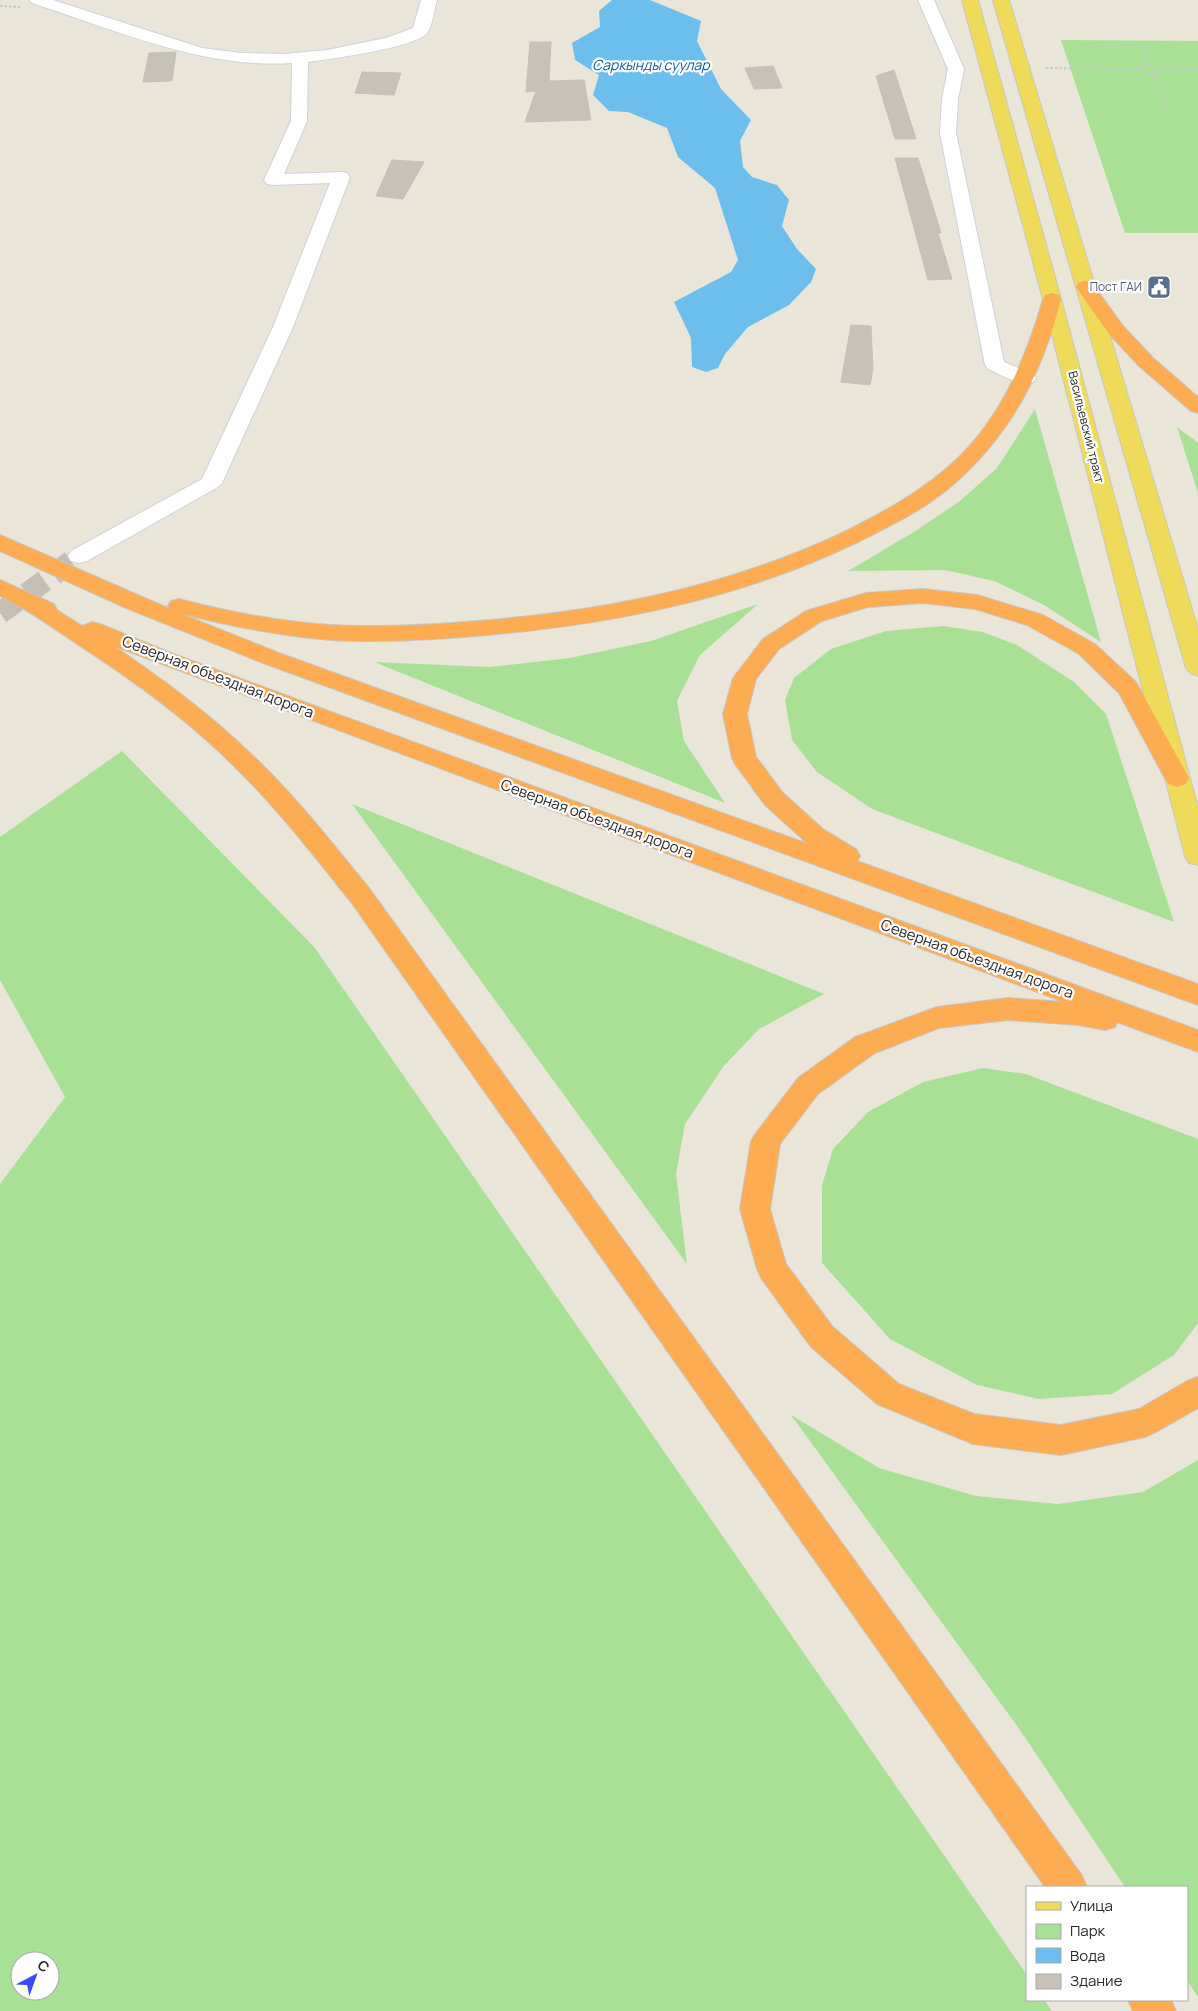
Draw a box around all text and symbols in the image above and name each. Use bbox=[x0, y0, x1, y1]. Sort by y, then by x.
water label: Саркынды суулар bbox=[592, 55, 710, 74]
public building icon: Пост ГАИ bbox=[1146, 274, 1172, 300]
place label: Пост ГАИ bbox=[1090, 278, 1142, 295]
street label: Васильевский тракт bbox=[1064, 369, 1109, 485]
street label: Северная объездная дорога bbox=[119, 630, 317, 723]
street label: Северная объездная дорога bbox=[498, 774, 697, 863]
street label: Северная объездная дорога bbox=[878, 914, 1077, 1003]
legend bbox=[1026, 1886, 1188, 2001]
text: Улица bbox=[1070, 1895, 1113, 1916]
text: Парк bbox=[1070, 1920, 1106, 1941]
text: Вода bbox=[1070, 1945, 1105, 1966]
north arrow bbox=[10, 1951, 60, 2001]
text: С bbox=[34, 1955, 54, 1976]
text: Здание bbox=[1070, 1970, 1123, 1991]

